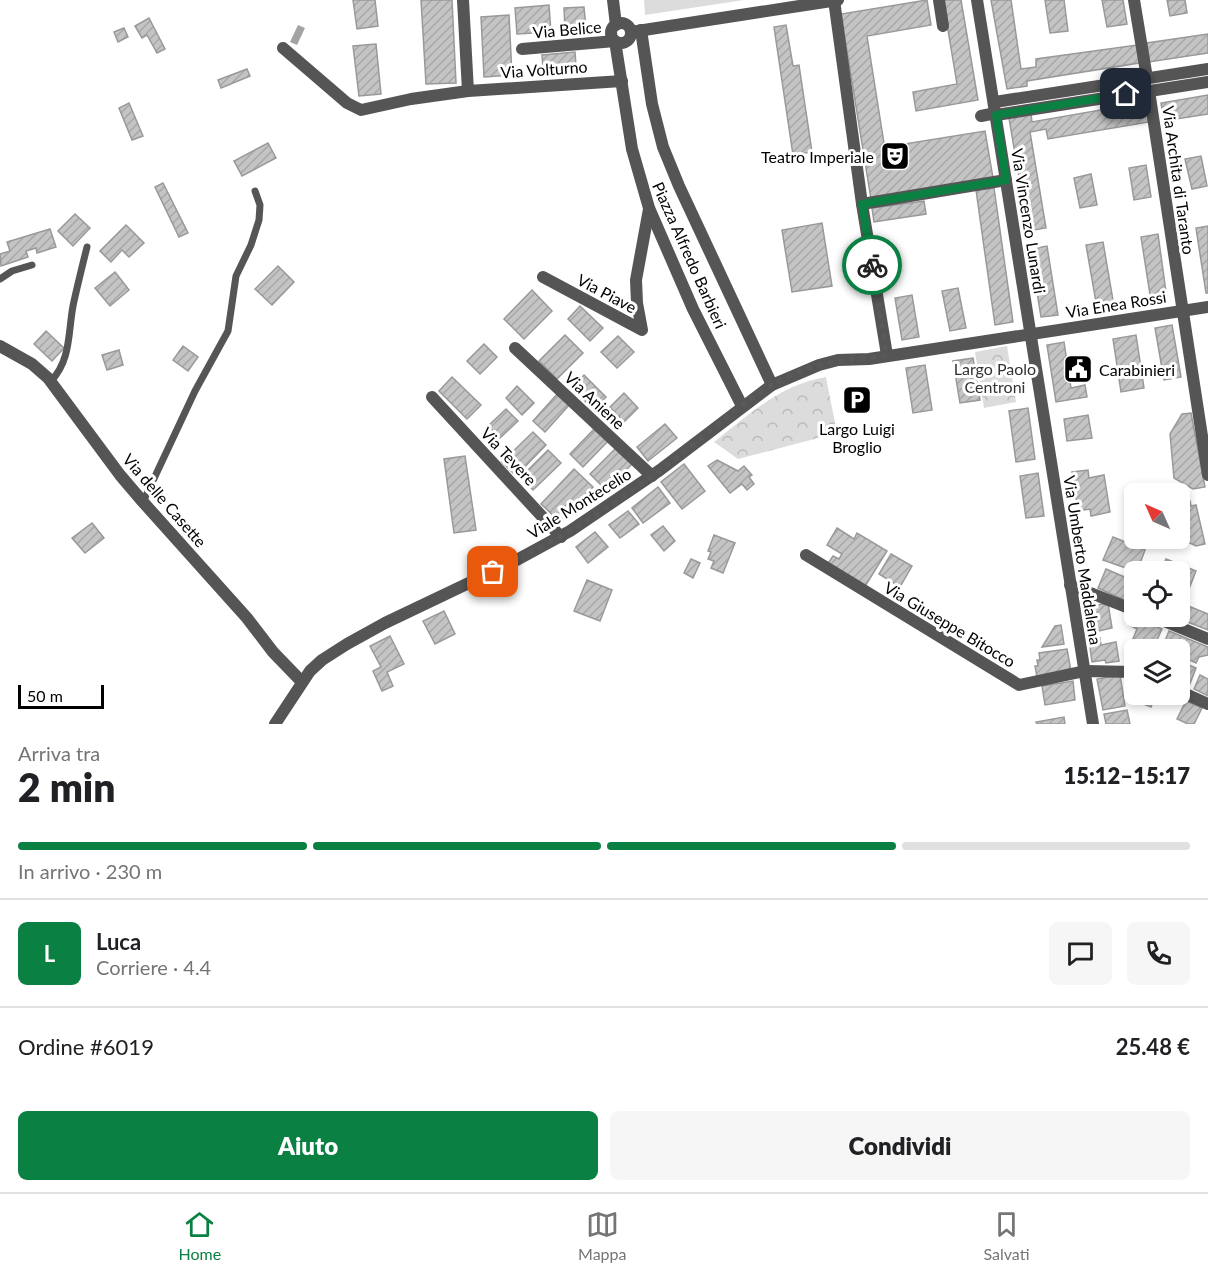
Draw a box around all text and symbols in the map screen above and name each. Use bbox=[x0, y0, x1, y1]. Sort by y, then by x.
street label: Via Belice bbox=[532, 17, 602, 41]
street label: Via Volturno bbox=[500, 56, 588, 82]
pin bbox=[1100, 68, 1151, 119]
icon: home bbox=[1109, 77, 1142, 110]
street label: Via Archita di Taranto bbox=[1159, 104, 1199, 256]
theatre icon: Teatro Imperiale bbox=[879, 140, 911, 172]
place label: Teatro Imperiale bbox=[761, 147, 874, 166]
street label: Via Vincenzo Lunardi bbox=[1008, 147, 1050, 295]
street label: Piazza Alfredo Barbieri bbox=[649, 179, 731, 331]
courier bbox=[842, 235, 902, 295]
icon: bike bbox=[856, 249, 889, 282]
street label: Via Piave bbox=[574, 269, 640, 317]
street label: Via Enea Rossi bbox=[1064, 287, 1168, 321]
public building icon: Carabinieri bbox=[1062, 353, 1094, 385]
park label: Largo Paolo Centroni bbox=[954, 359, 1036, 396]
place label: Carabinieri bbox=[1099, 360, 1175, 379]
street label: Via Aniene bbox=[561, 367, 629, 433]
parking icon: Largo Luigi Broglio bbox=[841, 384, 873, 416]
place label: Largo Luigi Broglio bbox=[819, 419, 895, 456]
street label: Via Tevere bbox=[477, 423, 541, 489]
street label: Via delle Casette bbox=[119, 449, 211, 551]
street label: Viale Montecelio bbox=[524, 464, 634, 542]
street label: Via Umberto Maddalena bbox=[1060, 474, 1106, 646]
north arrow bbox=[1124, 483, 1190, 549]
map controls bbox=[1124, 483, 1190, 705]
pin bbox=[467, 546, 518, 597]
icon: bag bbox=[476, 555, 509, 588]
button: locate bbox=[1124, 561, 1190, 627]
street label: Via Giuseppe Bitocco bbox=[881, 577, 1019, 671]
button: layers bbox=[1124, 639, 1190, 705]
scale bar bbox=[18, 682, 104, 710]
text: 50 m bbox=[27, 686, 63, 705]
text: Arriva tra bbox=[18, 741, 100, 765]
text: 15:12–15:17 bbox=[1064, 762, 1190, 789]
text: 2 min bbox=[18, 764, 115, 810]
text: In arrivo · 230 m bbox=[18, 859, 162, 883]
button: chat bbox=[1049, 922, 1112, 985]
button: phone bbox=[1127, 922, 1190, 985]
text: Luca bbox=[96, 928, 141, 955]
text: L bbox=[44, 940, 55, 967]
text: Corriere · 4.4 bbox=[96, 955, 211, 979]
text: Ordine #6019 bbox=[18, 1033, 154, 1060]
text: 25.48 € bbox=[1116, 1033, 1190, 1060]
button: Aiuto bbox=[18, 1111, 598, 1180]
button: Condividi bbox=[610, 1111, 1190, 1180]
tab: Home bbox=[178, 1208, 221, 1263]
tab: Mappa bbox=[578, 1208, 627, 1263]
tab: Salvati bbox=[983, 1208, 1030, 1263]

